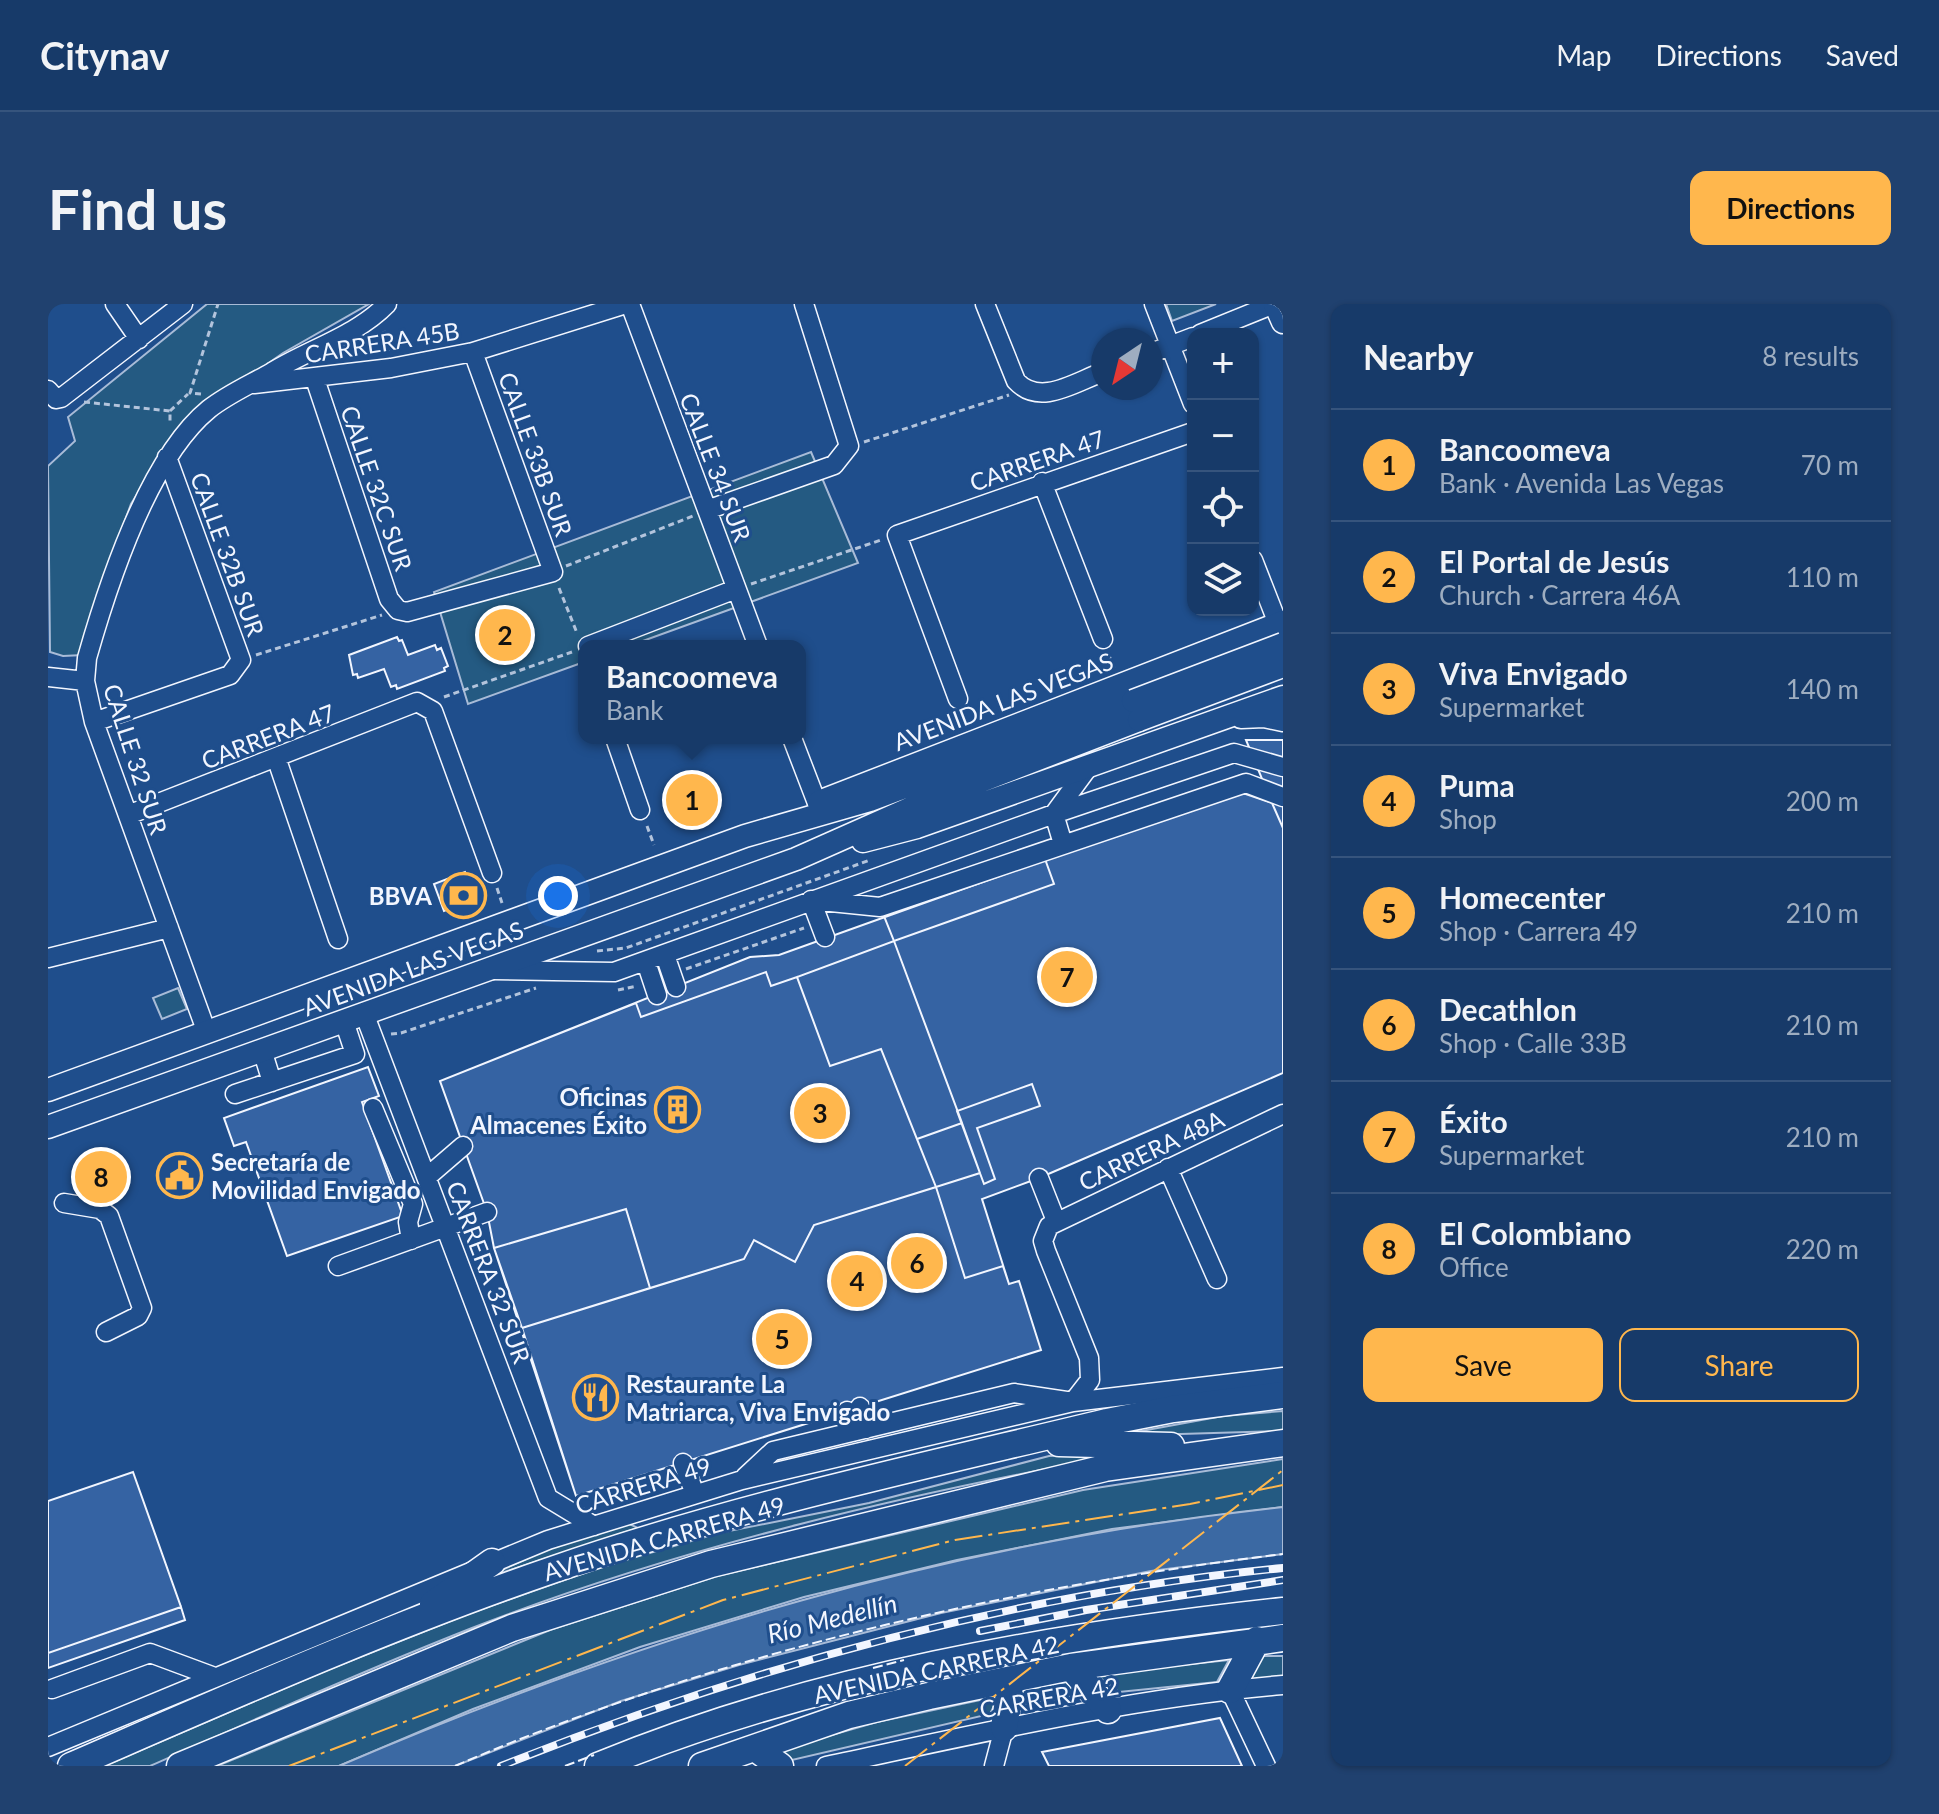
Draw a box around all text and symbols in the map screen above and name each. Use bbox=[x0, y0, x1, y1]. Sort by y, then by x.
text: Citynav bbox=[40, 32, 169, 78]
text: Map bbox=[1556, 38, 1611, 72]
text: Directions bbox=[1655, 38, 1782, 72]
text: Saved bbox=[1826, 38, 1899, 72]
button: Directions bbox=[1690, 171, 1891, 245]
text: Find us bbox=[48, 175, 227, 242]
street label: CARRERA 45B bbox=[303, 315, 461, 369]
north arrow bbox=[1091, 328, 1163, 400]
map controls bbox=[1187, 328, 1259, 616]
button: + bbox=[1187, 328, 1259, 400]
text: Nearby bbox=[1363, 336, 1474, 377]
text: 8 results bbox=[1762, 340, 1859, 372]
street label: CALLE 33B SUR bbox=[493, 368, 579, 540]
street label: CALLE 34 SUR bbox=[674, 389, 758, 545]
button: − bbox=[1187, 400, 1259, 472]
street label: CALLE 32C SUR bbox=[335, 402, 419, 574]
street label: CARRERA 47 bbox=[966, 423, 1108, 497]
text: Bancoomeva bbox=[1439, 431, 1611, 467]
text: 1 bbox=[1381, 449, 1397, 481]
text: 70 m bbox=[1801, 449, 1859, 481]
text: Bank · Avenida Las Vegas bbox=[1439, 467, 1724, 499]
street label: CALLE 32B SUR bbox=[185, 468, 271, 640]
button: locate bbox=[1187, 472, 1259, 544]
text: El Portal de Jesús bbox=[1439, 543, 1670, 579]
button: layers bbox=[1187, 544, 1259, 616]
text: 2 bbox=[1381, 561, 1397, 593]
text: 110 m bbox=[1786, 561, 1859, 593]
text: Church · Carrera 46A bbox=[1439, 579, 1680, 611]
pin: 2 bbox=[479, 605, 531, 665]
popup bbox=[578, 640, 806, 744]
street label: AVENIDA LAS VEGAS bbox=[889, 646, 1117, 756]
text: Viva Envigado bbox=[1439, 655, 1628, 691]
text: Bancoomeva bbox=[606, 658, 778, 694]
text: 3 bbox=[1381, 673, 1397, 705]
text: 140 m bbox=[1786, 673, 1859, 705]
street label: CALLE 32 SUR bbox=[98, 680, 174, 838]
text: Supermarket bbox=[1439, 691, 1584, 723]
text: Bank bbox=[606, 694, 663, 726]
street label: CARRERA 47 bbox=[197, 697, 339, 775]
text: Puma bbox=[1439, 767, 1515, 803]
pin: 1 bbox=[666, 770, 718, 830]
text: 4 bbox=[1381, 785, 1397, 817]
text: 200 m bbox=[1786, 785, 1859, 817]
text: Shop bbox=[1439, 803, 1497, 835]
bank icon: BBVA bbox=[439, 871, 487, 919]
your location bbox=[538, 876, 578, 916]
text: Homecenter bbox=[1439, 879, 1605, 915]
place label: BBVA bbox=[369, 881, 432, 910]
text: 5 bbox=[1381, 897, 1397, 929]
text: 210 m bbox=[1786, 897, 1859, 929]
street label: AVENIDA LAS VEGAS bbox=[299, 915, 527, 1021]
text: Shop · Carrera 49 bbox=[1439, 915, 1638, 947]
pin: 7 bbox=[1041, 947, 1093, 1007]
text: Decathlon bbox=[1439, 991, 1577, 1027]
text: 6 bbox=[1381, 1009, 1397, 1041]
text: 210 m bbox=[1786, 1009, 1859, 1041]
text: Shop · Calle 33B bbox=[1439, 1027, 1627, 1059]
place label: Oficinas Almacenes Éxito bbox=[469, 1082, 647, 1139]
pin: 3 bbox=[794, 1083, 846, 1143]
building icon: Oficinas Almacenes Éxito bbox=[654, 1086, 702, 1134]
street label: CARRERA 48A bbox=[1074, 1103, 1229, 1196]
text: Éxito bbox=[1439, 1103, 1508, 1139]
text: 7 bbox=[1381, 1121, 1397, 1153]
text: 210 m bbox=[1786, 1121, 1859, 1153]
text: Supermarket bbox=[1439, 1139, 1584, 1171]
pin: 8 bbox=[75, 1147, 127, 1207]
place label: Secretaría de Movilidad Envigado bbox=[211, 1147, 421, 1204]
public building icon: Secretaría de Movilidad Envigado bbox=[156, 1151, 204, 1199]
street label: CARRERA 32 SUR bbox=[441, 1177, 537, 1367]
text: El Colombiano bbox=[1439, 1215, 1632, 1251]
pin: 6 bbox=[891, 1233, 943, 1293]
text: 8 bbox=[1381, 1233, 1397, 1265]
text: 220 m bbox=[1786, 1233, 1859, 1265]
pin: 4 bbox=[831, 1251, 883, 1311]
text: Office bbox=[1439, 1251, 1509, 1283]
pin: 5 bbox=[756, 1309, 808, 1369]
button: Save bbox=[1363, 1328, 1603, 1402]
button: Share bbox=[1619, 1328, 1859, 1402]
place label: Restaurante La Matriarca, Viva Envigado bbox=[626, 1369, 890, 1426]
restaurant icon: Restaurante La Matriarca, Viva Envigado bbox=[571, 1373, 619, 1421]
street label: CARRERA 49 bbox=[571, 1451, 715, 1519]
street label: AVENIDA CARRERA 49 bbox=[540, 1490, 788, 1586]
water label: Río Medellín bbox=[764, 1586, 900, 1650]
street label: AVENIDA CARRERA 42 bbox=[810, 1629, 1062, 1709]
street label: CARRERA 42 bbox=[977, 1671, 1121, 1723]

